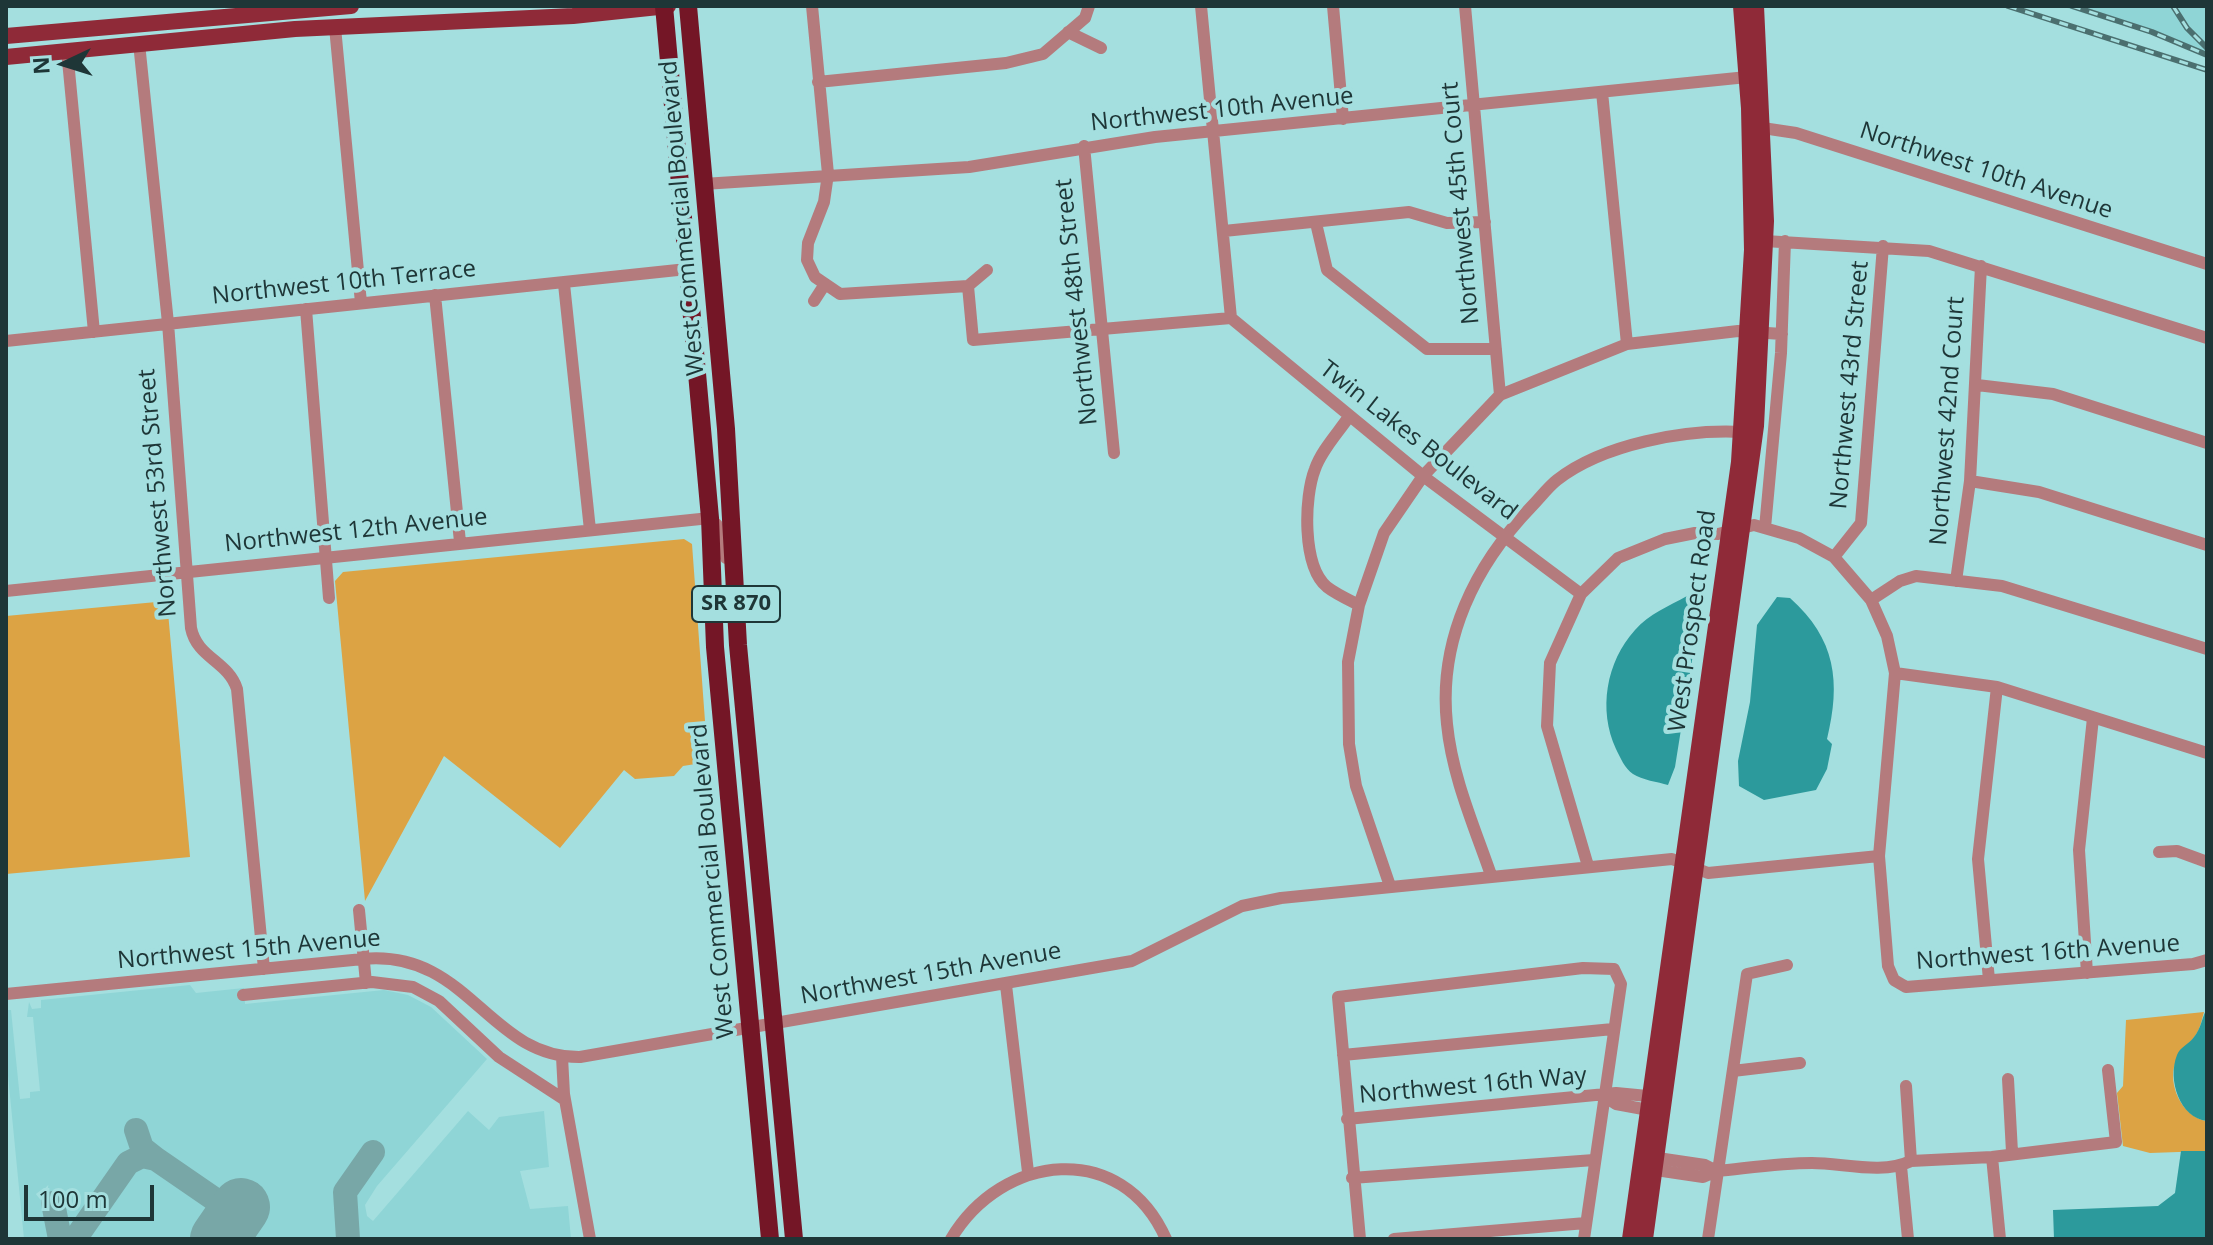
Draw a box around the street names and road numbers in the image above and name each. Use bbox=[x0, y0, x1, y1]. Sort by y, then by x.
street label: West Commercial Boulevard bbox=[655, 59, 711, 377]
street label: Northwest 45th Court bbox=[1436, 80, 1486, 326]
street label: Northwest 10th Avenue bbox=[1089, 82, 1355, 138]
street label: Northwest 10th Avenue bbox=[1856, 116, 2116, 226]
street label: Northwest 48th Street bbox=[1050, 177, 1104, 427]
street label: Northwest 10th Terrace bbox=[210, 255, 478, 311]
street label: Northwest 43rd Street bbox=[1825, 260, 1875, 510]
street label: Northwest 42nd Court bbox=[1925, 295, 1971, 547]
street label: Twin Lakes Boulevard bbox=[1314, 355, 1522, 527]
street label: Northwest 53rd Street bbox=[133, 368, 183, 618]
street label: Northwest 12th Avenue bbox=[223, 503, 489, 559]
street label: West Prospect Road bbox=[1663, 508, 1723, 734]
road number: SR 870 bbox=[692, 586, 780, 622]
street label: West Commercial Boulevard bbox=[685, 722, 741, 1040]
street label: Northwest 15th Avenue bbox=[116, 924, 382, 976]
street label: Northwest 16th Avenue bbox=[1915, 929, 2181, 977]
street label: Northwest 15th Avenue bbox=[798, 937, 1064, 1011]
street label: Northwest 16th Way bbox=[1358, 1062, 1588, 1110]

